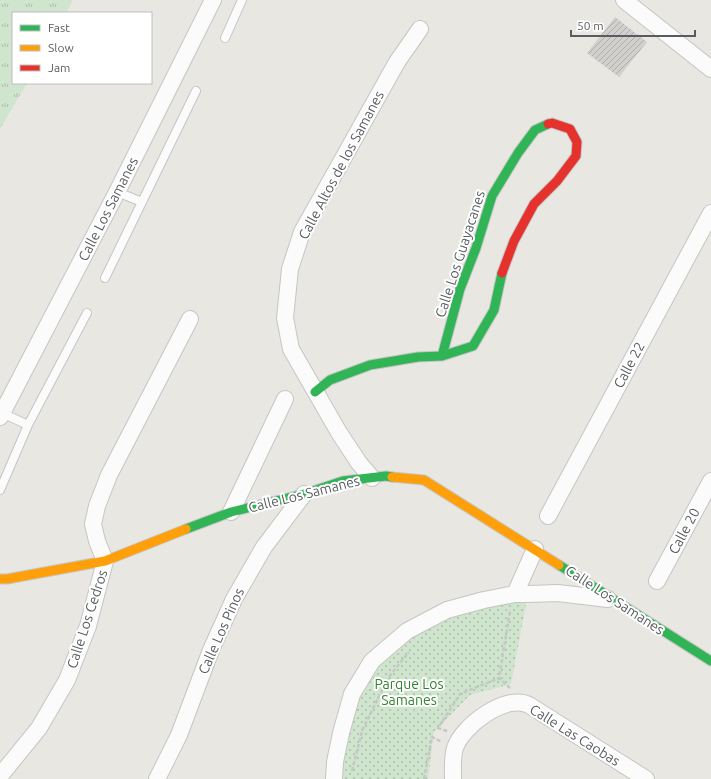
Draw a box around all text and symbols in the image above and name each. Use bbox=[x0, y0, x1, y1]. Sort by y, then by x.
legend bbox=[12, 12, 152, 84]
scale bar bbox=[571, 12, 695, 38]
text: 50 m bbox=[577, 19, 604, 32]
text: Fast bbox=[48, 21, 70, 34]
text: Slow bbox=[48, 41, 74, 54]
text: Jam bbox=[48, 61, 70, 74]
street label: Calle Altos de los Samanes bbox=[295, 88, 387, 242]
street label: Calle Los Samanes bbox=[75, 154, 141, 264]
street label: Calle Los Guayacanes bbox=[432, 189, 488, 319]
street label: Calle 22 bbox=[610, 339, 648, 391]
street label: Calle Los Samanes bbox=[247, 472, 361, 516]
street label: Calle 20 bbox=[665, 505, 703, 557]
street label: Calle Los Samanes bbox=[563, 562, 667, 638]
street label: Calle Los Cedros bbox=[64, 568, 110, 670]
street label: Calle Los Pinos bbox=[195, 585, 247, 677]
park label: Parque Los Samanes bbox=[374, 676, 444, 708]
street label: Calle Las Caobas bbox=[527, 701, 623, 769]

